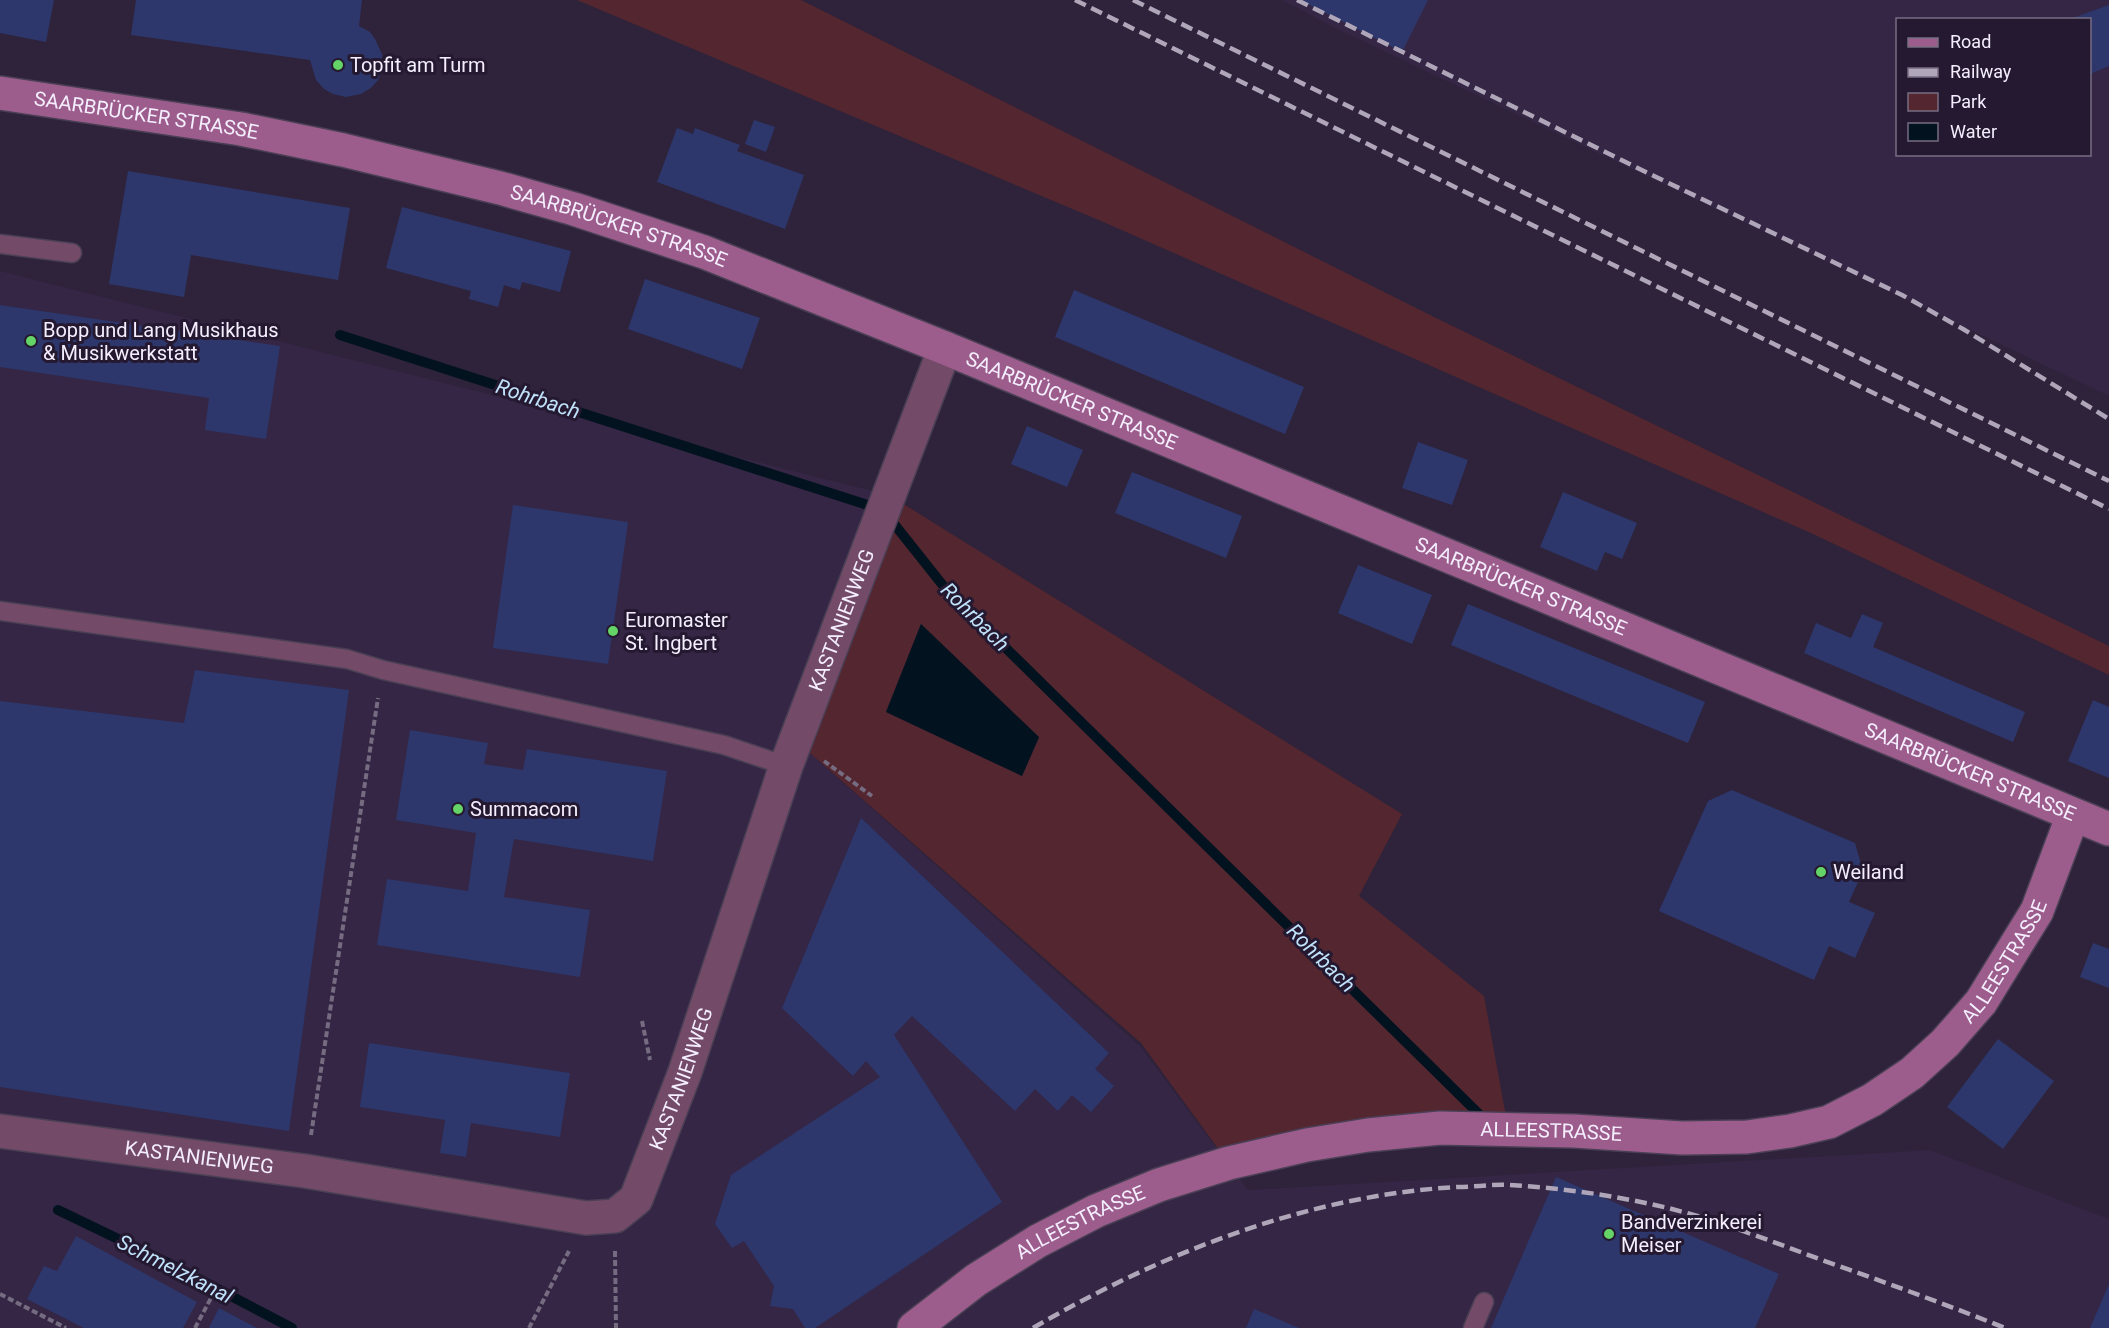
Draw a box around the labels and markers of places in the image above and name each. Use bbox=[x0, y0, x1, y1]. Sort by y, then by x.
place label: Topfit am Turm bbox=[350, 53, 486, 77]
marker: Topfit am Turm bbox=[331, 58, 345, 72]
place label: Bopp und Lang Musikhaus & Musikwerkstatt bbox=[43, 318, 279, 365]
marker: Bopp und Lang Musikhaus & Musikwerkstatt bbox=[24, 334, 38, 348]
place label: Euromaster St. Ingbert bbox=[625, 608, 728, 655]
marker: Euromaster St. Ingbert bbox=[606, 624, 620, 638]
place label: Summacom bbox=[470, 797, 578, 821]
marker: Summacom bbox=[451, 802, 465, 816]
place label: Weiland bbox=[1833, 860, 1904, 884]
marker: Weiland bbox=[1814, 865, 1828, 879]
place label: Bandverzinkerei Meiser bbox=[1621, 1210, 1762, 1257]
marker: Bandverzinkerei Meiser bbox=[1602, 1227, 1616, 1241]

